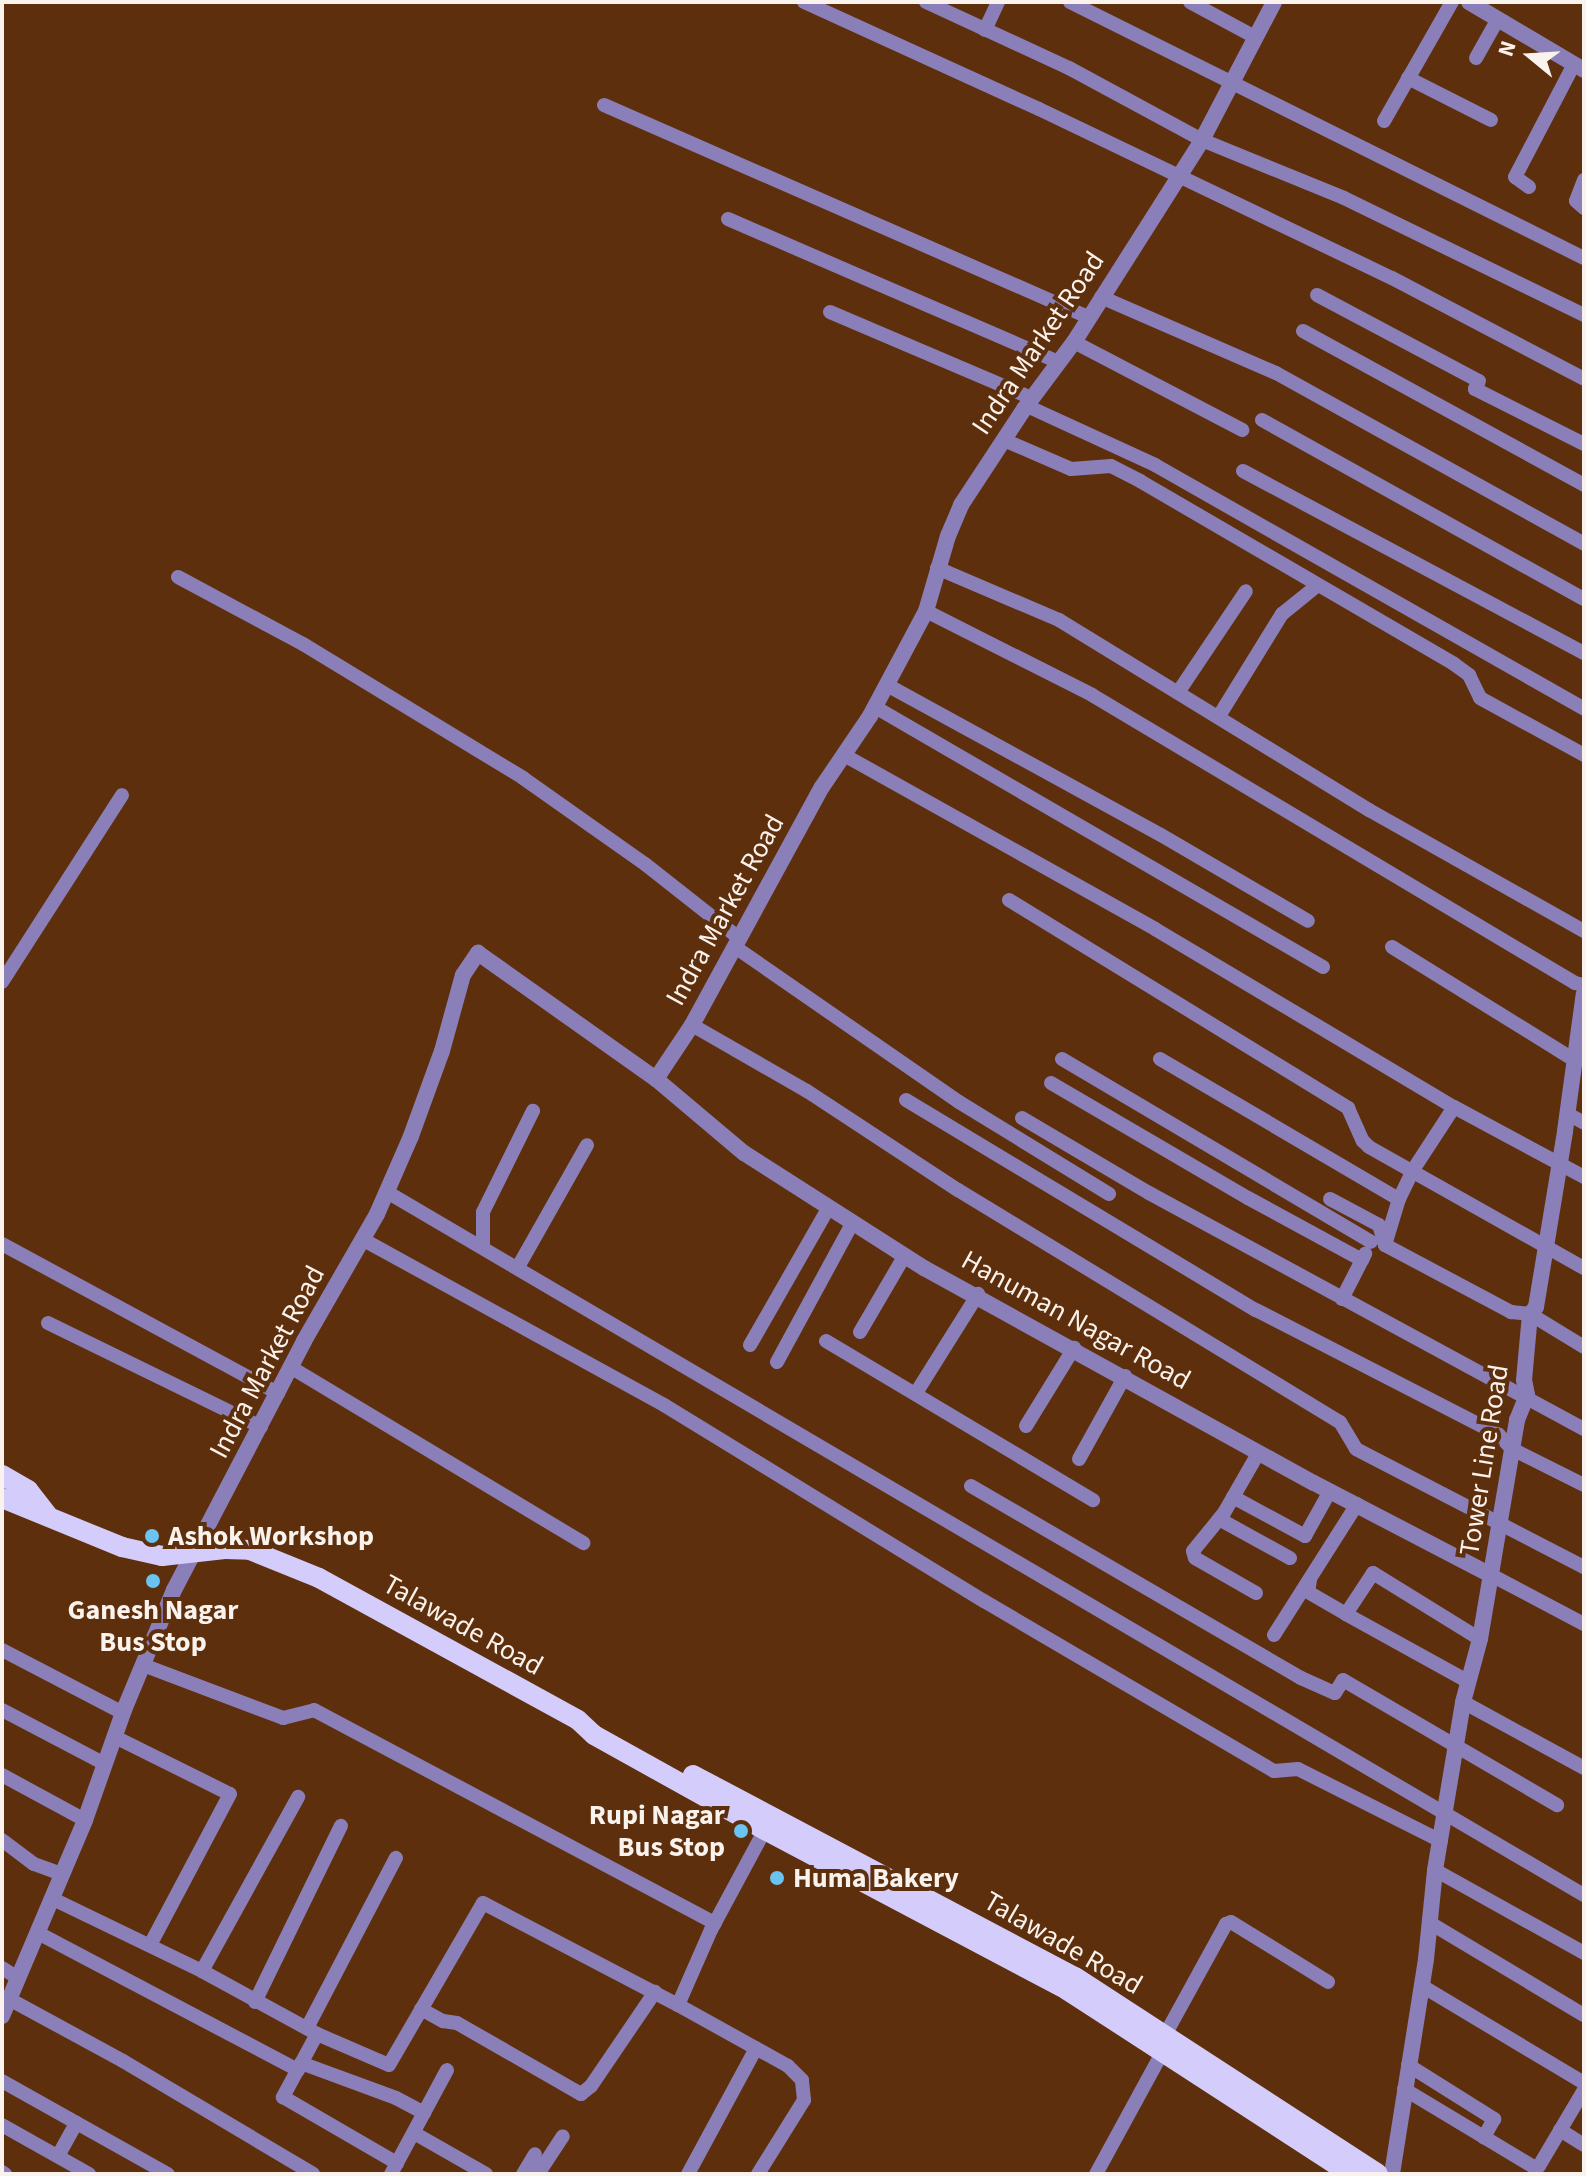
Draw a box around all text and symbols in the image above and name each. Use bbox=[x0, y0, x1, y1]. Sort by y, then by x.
north arrow bbox=[1490, 16, 1570, 96]
text: N bbox=[1490, 37, 1525, 60]
street label: Indra Market Road bbox=[964, 245, 1112, 441]
street label: Indra Market Road bbox=[659, 809, 791, 1011]
street label: Hanuman Nagar Road bbox=[956, 1243, 1196, 1397]
street label: Indra Market Road bbox=[202, 1260, 332, 1464]
street label: Tower Line Road bbox=[1452, 1362, 1516, 1558]
place label: Ashok Workshop bbox=[168, 1519, 374, 1553]
marker: Ashok Workshop bbox=[143, 1527, 161, 1545]
street label: Talawade Road bbox=[377, 1567, 549, 1683]
marker: Ganesh Nagar Bus Stop bbox=[144, 1572, 162, 1590]
place label: Ganesh Nagar Bus Stop bbox=[68, 1593, 238, 1659]
place label: Rupi Nagar Bus Stop bbox=[589, 1798, 725, 1864]
marker: Rupi Nagar Bus Stop bbox=[732, 1822, 750, 1840]
place label: Huma Bakery bbox=[793, 1861, 959, 1895]
marker: Huma Bakery bbox=[768, 1869, 786, 1887]
street label: Talawade Road bbox=[978, 1884, 1148, 2002]

